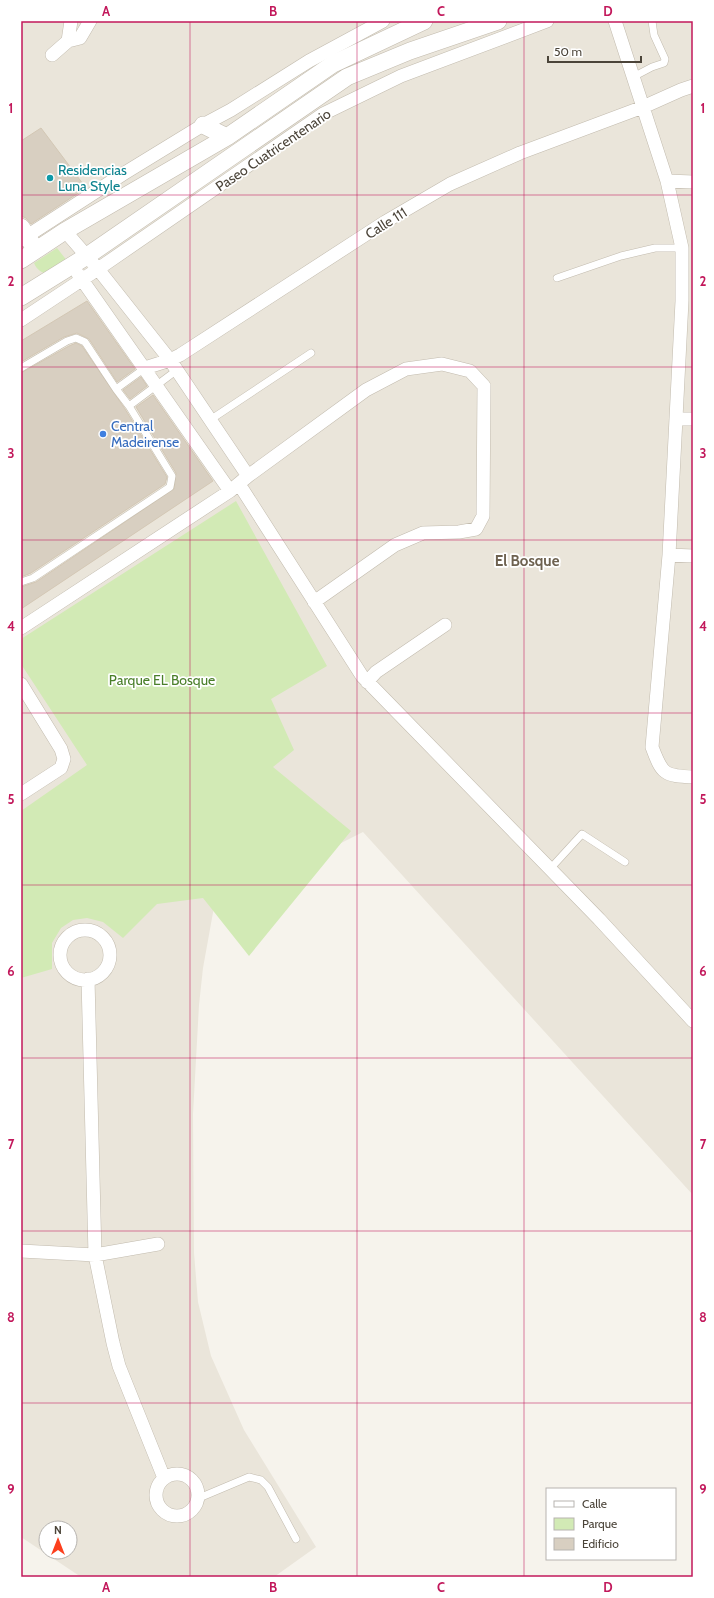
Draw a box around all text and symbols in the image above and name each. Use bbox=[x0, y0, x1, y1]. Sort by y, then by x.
text: A bbox=[102, 3, 111, 19]
text: B bbox=[269, 3, 277, 19]
text: C bbox=[437, 3, 445, 19]
text: D bbox=[603, 3, 613, 19]
scale bar bbox=[548, 38, 641, 64]
text: 50 m bbox=[554, 44, 582, 59]
text: 1 bbox=[9, 100, 13, 116]
text: 1 bbox=[701, 100, 705, 116]
street label: Paseo Cuatricentenario bbox=[212, 105, 334, 195]
place label: Residencias Luna Style bbox=[58, 161, 127, 195]
marker: Residencias Luna Style bbox=[45, 173, 55, 183]
street label: Calle 111 bbox=[362, 203, 410, 243]
text: 2 bbox=[8, 273, 15, 289]
text: 2 bbox=[700, 273, 707, 289]
place label: Central Madeirense bbox=[111, 417, 179, 451]
marker: Central Madeirense bbox=[98, 429, 108, 439]
text: 3 bbox=[7, 445, 15, 461]
text: 3 bbox=[699, 445, 707, 461]
district label: El Bosque bbox=[495, 552, 560, 570]
text: 4 bbox=[7, 618, 15, 634]
text: 4 bbox=[699, 618, 707, 634]
park label: Parque EL Bosque bbox=[109, 671, 215, 689]
text: 5 bbox=[8, 791, 15, 807]
text: 5 bbox=[700, 791, 707, 807]
text: 6 bbox=[7, 963, 15, 979]
text: 6 bbox=[699, 963, 707, 979]
text: 7 bbox=[8, 1136, 15, 1152]
text: 7 bbox=[700, 1136, 707, 1152]
text: 8 bbox=[7, 1309, 15, 1325]
text: 8 bbox=[699, 1309, 707, 1325]
text: 9 bbox=[7, 1481, 15, 1497]
text: 9 bbox=[699, 1481, 707, 1497]
legend bbox=[546, 1488, 676, 1560]
text: Calle bbox=[582, 1496, 607, 1511]
text: Parque bbox=[582, 1516, 617, 1531]
north arrow bbox=[38, 1520, 78, 1560]
text: N bbox=[54, 1523, 62, 1537]
text: Edificio bbox=[582, 1536, 619, 1551]
text: A bbox=[102, 1579, 111, 1595]
text: B bbox=[269, 1579, 277, 1595]
text: C bbox=[437, 1579, 445, 1595]
text: D bbox=[603, 1579, 613, 1595]

